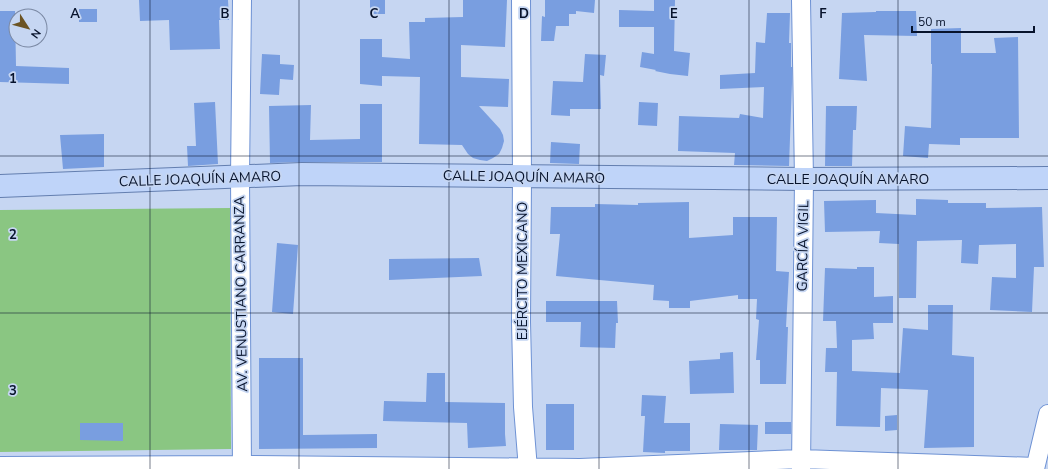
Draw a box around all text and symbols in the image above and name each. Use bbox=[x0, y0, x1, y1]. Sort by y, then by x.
text: A bbox=[70, 5, 80, 23]
text: B bbox=[221, 5, 230, 23]
text: C bbox=[370, 5, 379, 23]
text: D bbox=[519, 5, 529, 23]
text: E bbox=[670, 5, 678, 23]
text: F bbox=[819, 5, 827, 23]
north arrow bbox=[8, 8, 48, 48]
scale bar bbox=[912, 8, 1034, 34]
text: 50 m bbox=[918, 14, 946, 30]
text: N bbox=[27, 26, 44, 41]
text: 1 bbox=[9, 70, 17, 88]
street label: CALLE JOAQUÍN AMARO bbox=[443, 166, 605, 188]
street label: CALLE JOAQUÍN AMARO bbox=[119, 167, 281, 191]
street label: CALLE JOAQUÍN AMARO bbox=[767, 170, 929, 189]
street label: AV. VENUSTIANO CARRANZA bbox=[230, 196, 252, 392]
street label: GARCÍA VIGIL bbox=[793, 200, 813, 292]
street label: EJÉRCITO MEXICANO bbox=[513, 202, 532, 340]
text: 2 bbox=[9, 226, 17, 244]
text: 3 bbox=[9, 382, 17, 400]

